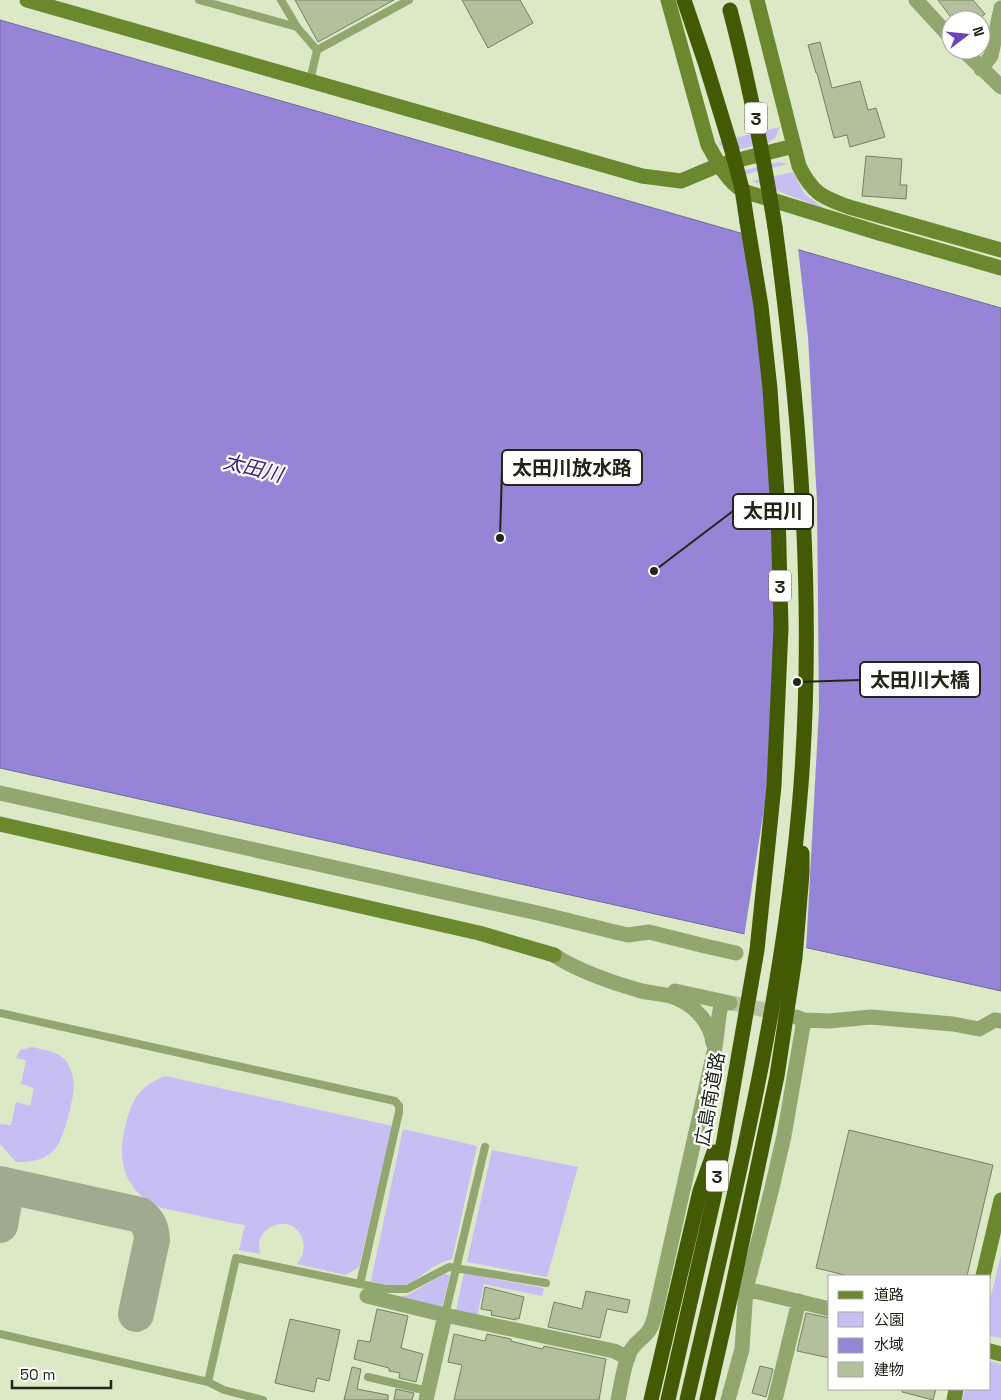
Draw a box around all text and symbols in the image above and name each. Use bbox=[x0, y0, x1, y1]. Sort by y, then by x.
north arrow bbox=[941, 10, 991, 60]
text: N bbox=[969, 24, 988, 38]
road number: 3 bbox=[745, 102, 767, 134]
water label: 太田川 bbox=[221, 448, 287, 488]
callout: 太田川放水路 bbox=[502, 450, 642, 485]
text: 太田川放水路 bbox=[512, 455, 632, 481]
callout: 太田川 bbox=[733, 494, 813, 529]
text: 太田川 bbox=[743, 498, 803, 524]
road number: 3 bbox=[769, 570, 791, 602]
callout: 太田川大橋 bbox=[860, 662, 980, 697]
text: 太田川大橋 bbox=[870, 667, 970, 693]
street label: 広島南道路 bbox=[689, 1050, 731, 1148]
road number: 3 bbox=[706, 1160, 728, 1192]
legend bbox=[828, 1275, 991, 1390]
text: 道路 bbox=[874, 1285, 904, 1304]
text: 公園 bbox=[874, 1310, 904, 1329]
text: 水域 bbox=[874, 1335, 904, 1354]
scale bar bbox=[12, 1358, 111, 1390]
text: 建物 bbox=[874, 1360, 904, 1379]
text: 50 m bbox=[20, 1365, 55, 1384]

